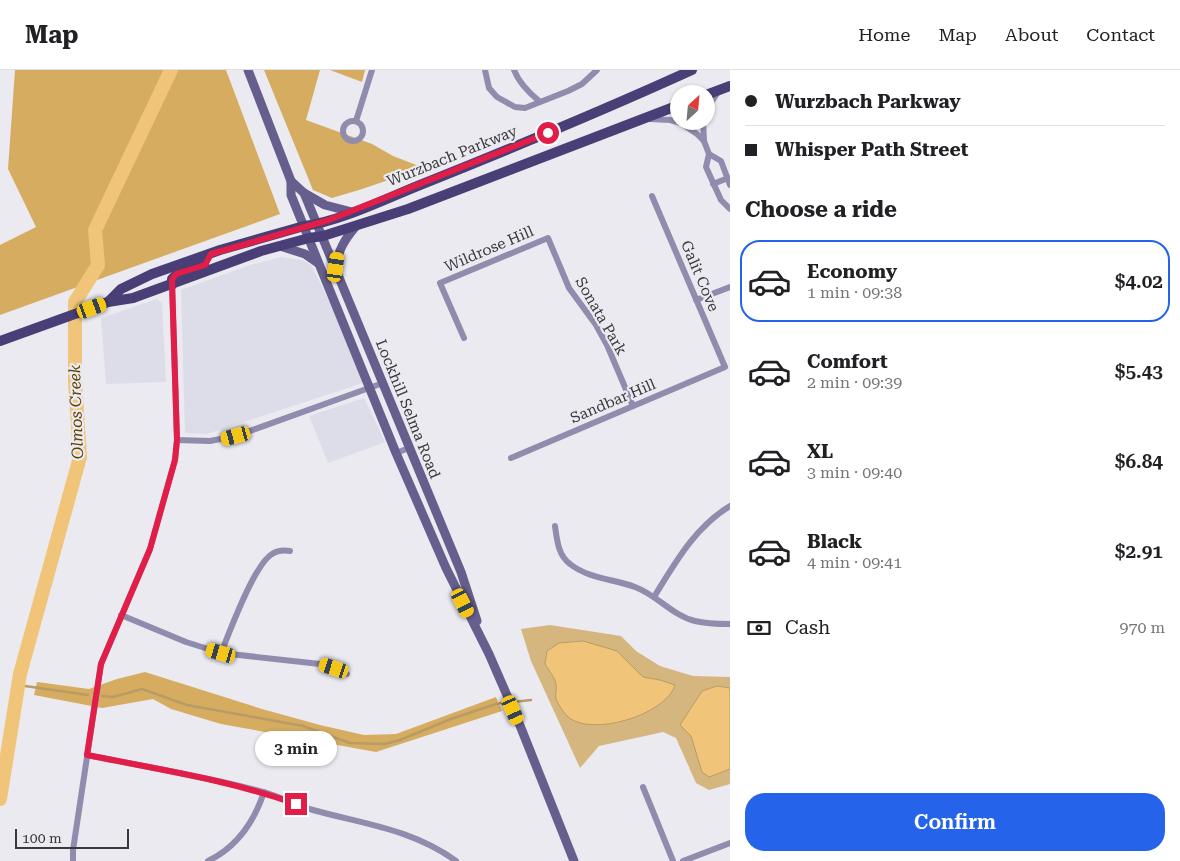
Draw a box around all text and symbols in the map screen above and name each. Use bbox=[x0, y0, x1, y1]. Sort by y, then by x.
text: Map bbox=[25, 21, 79, 49]
text: Home bbox=[858, 24, 910, 45]
text: Map bbox=[938, 24, 977, 45]
text: About bbox=[1005, 24, 1058, 45]
text: Contact bbox=[1086, 24, 1155, 45]
north arrow bbox=[670, 85, 715, 130]
map controls bbox=[670, 85, 715, 130]
text: Wurzbach Parkway bbox=[775, 90, 961, 113]
street label: Wurzbach Parkway bbox=[384, 122, 520, 190]
route start bbox=[537, 122, 559, 144]
text: Whisper Path Street bbox=[775, 138, 968, 161]
text: Choose a ride bbox=[745, 197, 897, 222]
street label: Wildrose Hill bbox=[442, 222, 537, 276]
street label: Galit Cove bbox=[677, 238, 723, 314]
car bbox=[326, 251, 345, 283]
icon: car bbox=[747, 259, 792, 304]
text: Economy bbox=[807, 260, 897, 283]
text: $4.02 bbox=[1115, 270, 1163, 293]
street label: Sonata Park bbox=[571, 274, 631, 359]
text: 1 min · 09:38 bbox=[807, 283, 902, 302]
car bbox=[75, 296, 108, 320]
street label: Lockhill Selma Road bbox=[372, 337, 444, 482]
icon: car bbox=[747, 349, 792, 394]
text: Comfort bbox=[807, 350, 888, 373]
text: $5.43 bbox=[1115, 360, 1163, 383]
water label: Olmos Creek bbox=[65, 364, 87, 460]
text: 2 min · 09:39 bbox=[807, 373, 902, 392]
street label: Sandbar Hill bbox=[568, 375, 659, 427]
car bbox=[219, 425, 252, 447]
icon: car bbox=[747, 439, 792, 484]
text: XL bbox=[807, 440, 833, 463]
text: $6.84 bbox=[1115, 450, 1163, 473]
text: 3 min · 09:40 bbox=[807, 463, 902, 482]
icon: car bbox=[747, 529, 792, 574]
text: Black bbox=[807, 530, 862, 553]
text: $2.91 bbox=[1115, 540, 1163, 563]
text: 4 min · 09:41 bbox=[807, 553, 902, 572]
car bbox=[449, 586, 476, 620]
icon: cash bbox=[745, 614, 773, 642]
text: Cash bbox=[785, 616, 830, 639]
text: 970 m bbox=[1119, 618, 1165, 637]
car bbox=[204, 642, 237, 664]
car bbox=[317, 656, 350, 680]
car bbox=[500, 693, 525, 727]
callout: 3 min bbox=[255, 732, 337, 766]
text: 3 min bbox=[274, 739, 318, 758]
route end bbox=[285, 793, 307, 815]
button: Confirm bbox=[745, 793, 1165, 851]
scale bar bbox=[15, 826, 129, 849]
text: 100 m bbox=[22, 830, 62, 846]

